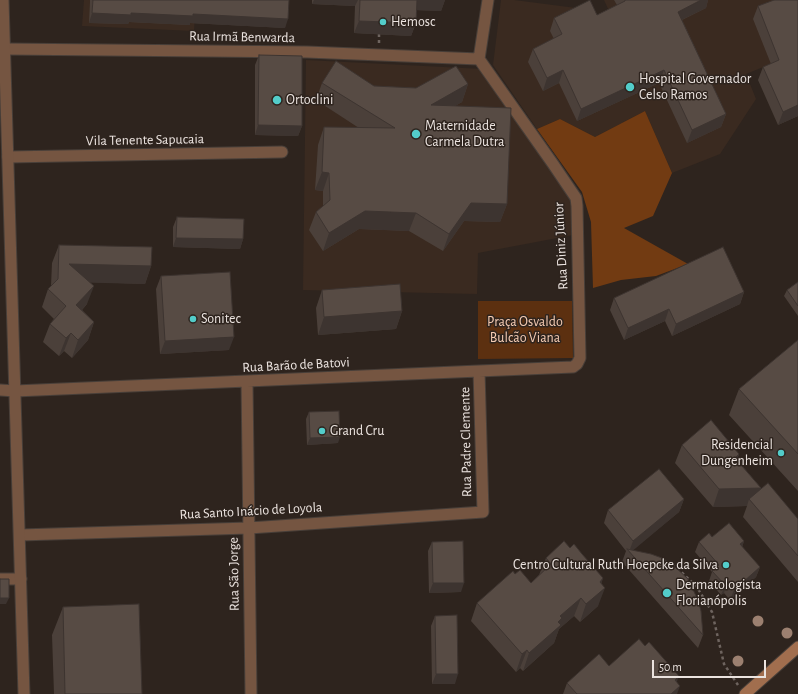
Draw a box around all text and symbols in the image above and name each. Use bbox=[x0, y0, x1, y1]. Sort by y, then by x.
place label: Hemosc bbox=[391, 14, 435, 30]
marker: Hemosc bbox=[378, 17, 388, 27]
street label: Rua Irmã Benwarda bbox=[189, 28, 295, 46]
place label: Hospital Governador Celso Ramos bbox=[639, 71, 751, 104]
marker: Hospital Governador Celso Ramos bbox=[624, 81, 636, 93]
place label: Ortoclini bbox=[286, 92, 333, 108]
marker: Ortoclini bbox=[271, 94, 283, 106]
place label: Maternidade Carmela Dutra bbox=[425, 118, 505, 150]
marker: Maternidade Carmela Dutra bbox=[410, 128, 422, 140]
street label: Vila Tenente Sapucaia bbox=[86, 131, 204, 149]
street label: Rua Diniz Júnior bbox=[550, 202, 572, 290]
place label: Sonitec bbox=[201, 311, 241, 327]
marker: Sonitec bbox=[188, 314, 198, 324]
park label: Praça Osvaldo Bulcão Viana bbox=[487, 314, 563, 346]
street label: Rua Barão de Batovi bbox=[242, 354, 350, 376]
street label: Rua Padre Clemente bbox=[457, 387, 475, 497]
place label: Grand Cru bbox=[330, 423, 384, 439]
marker: Grand Cru bbox=[317, 426, 327, 436]
place label: Residencial Dungenheim bbox=[701, 437, 773, 470]
marker: Residencial Dungenheim bbox=[776, 448, 786, 458]
street label: Rua Santo Inácio de Loyola bbox=[179, 499, 323, 523]
street label: Rua São Jorge bbox=[225, 537, 243, 611]
place label: Centro Cultural Ruth Hoepcke da Silva bbox=[513, 557, 718, 573]
marker: Centro Cultural Ruth Hoepcke da Silva bbox=[721, 560, 731, 570]
place label: Dermatologista Florianópolis bbox=[676, 577, 761, 610]
marker: Dermatologista Florianópolis bbox=[661, 587, 673, 599]
scale bar bbox=[654, 652, 768, 678]
text: 50 m bbox=[659, 661, 682, 673]

